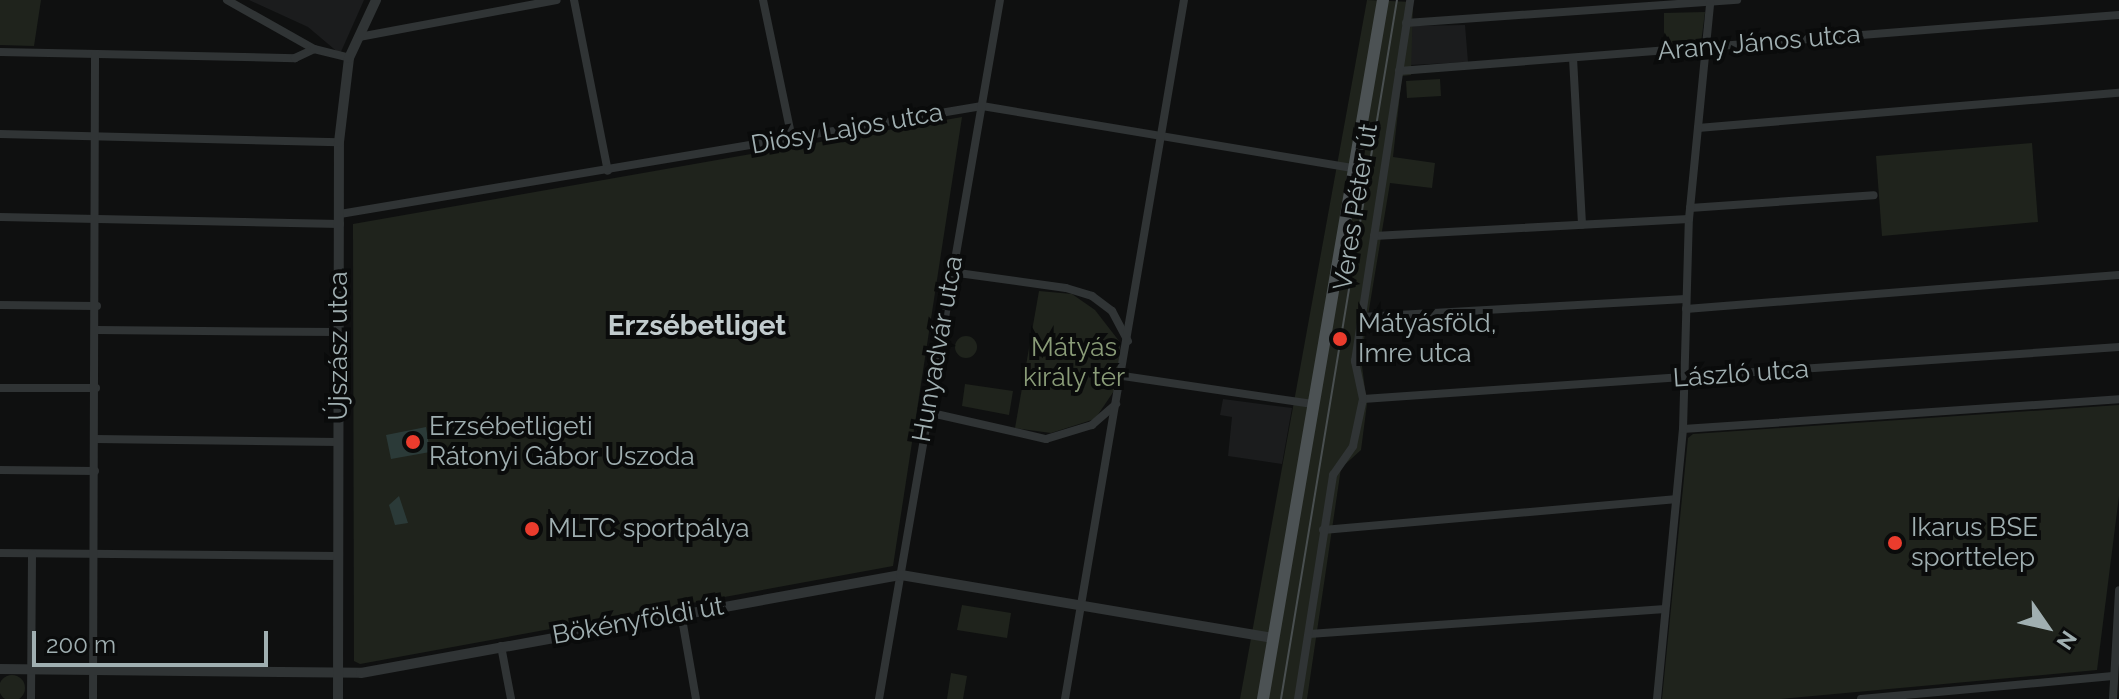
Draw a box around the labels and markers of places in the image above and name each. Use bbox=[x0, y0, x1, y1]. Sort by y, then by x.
place label: Mátyásföld, Imre utca bbox=[1358, 308, 1497, 370]
marker: Mátyásföld, Imre utca bbox=[1329, 328, 1351, 350]
place label: Erzsébetligeti Rátonyi Gábor Uszoda bbox=[429, 411, 695, 472]
marker: Erzsébetligeti Rátonyi Gábor Uszoda bbox=[404, 433, 422, 451]
place label: Ikarus BSE sporttelep bbox=[1911, 512, 2038, 574]
place label: MLTC sportpálya bbox=[548, 513, 749, 545]
marker: MLTC sportpálya bbox=[523, 520, 541, 538]
marker: Ikarus BSE sporttelep bbox=[1886, 534, 1904, 552]

